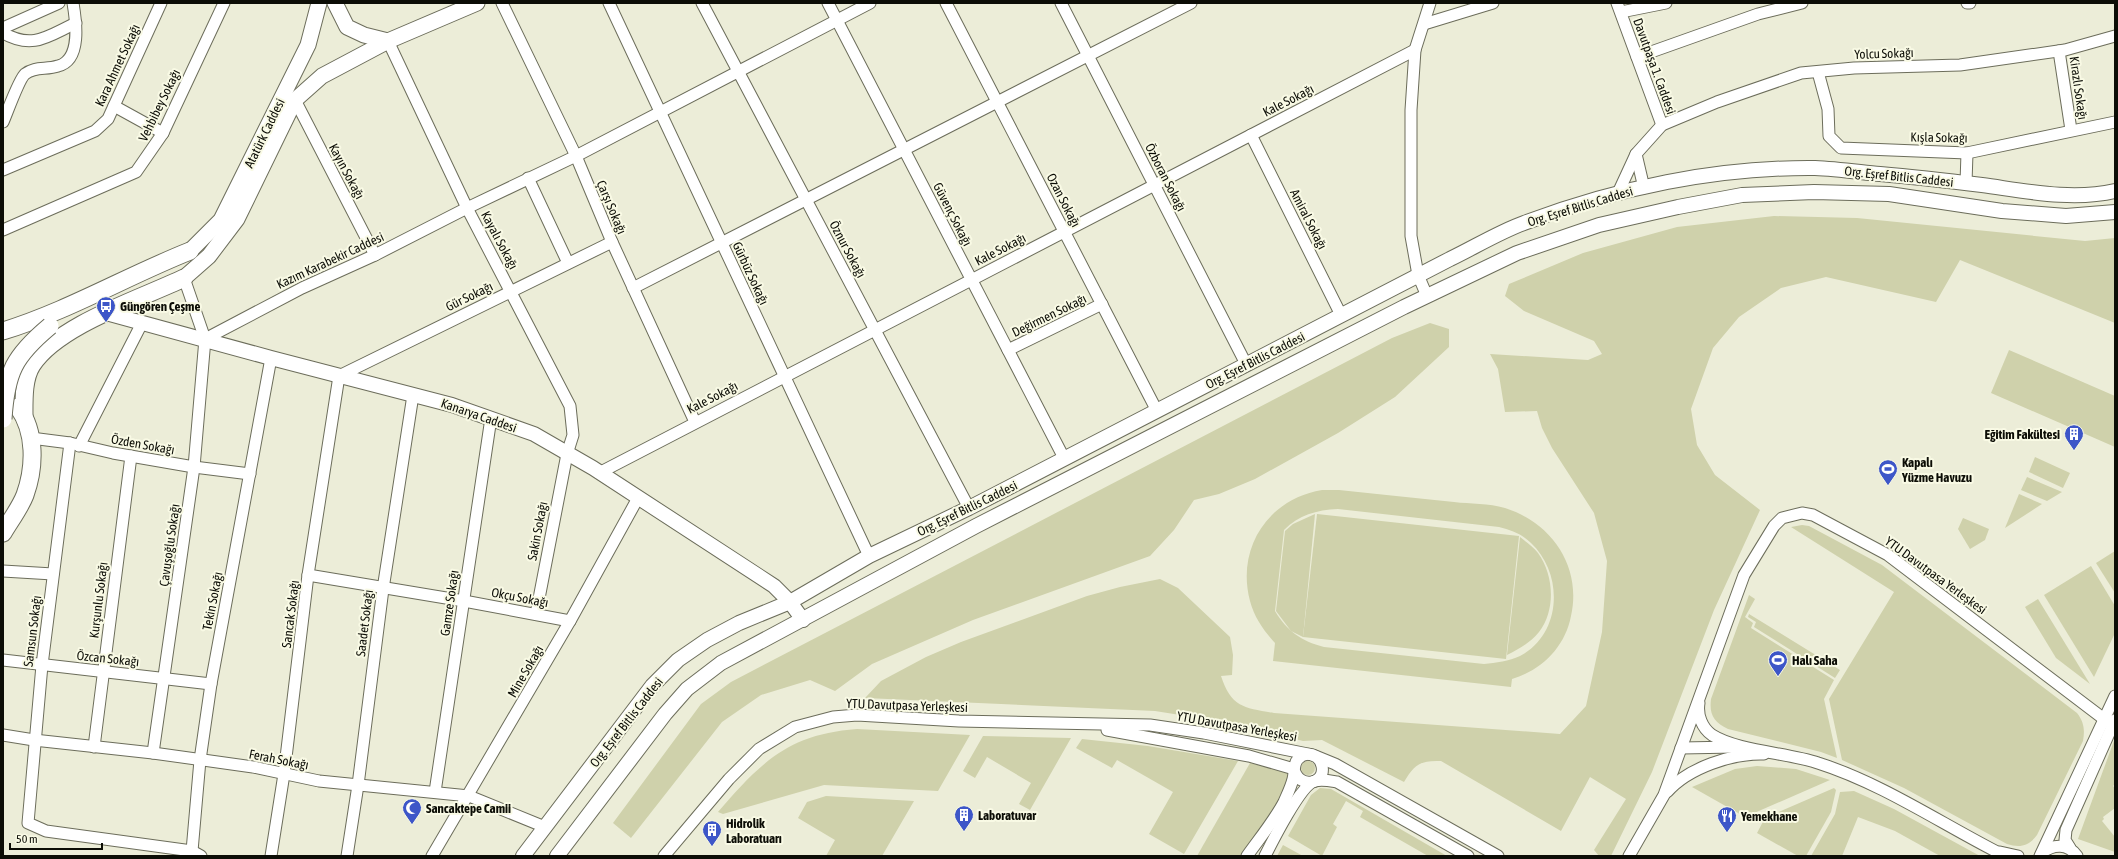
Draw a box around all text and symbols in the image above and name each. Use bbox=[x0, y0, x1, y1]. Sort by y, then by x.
street label: Davutpaşa 1. Caddesi bbox=[1630, 16, 1679, 116]
street label: Kara Ahmet Sokağı bbox=[92, 22, 143, 109]
street label: Yolcu Sokağı bbox=[1854, 45, 1914, 62]
street label: Kirazlı Sokağı bbox=[2067, 55, 2090, 121]
street label: Vehbibey Sokağı bbox=[136, 67, 183, 144]
street label: Kale Sokağı bbox=[1260, 81, 1316, 120]
street label: Atatürk Caddesi bbox=[241, 96, 288, 170]
street label: Kışla Sokağı bbox=[1910, 130, 1968, 145]
street label: Kayın Sokağı bbox=[326, 141, 367, 201]
street label: Özboran Sokağı bbox=[1142, 141, 1189, 214]
street label: Org. Eşref Bitlis Caddesi bbox=[1844, 163, 1954, 190]
street label: Ozan Sokağı bbox=[1044, 171, 1083, 230]
street label: Çarşı Sokağı bbox=[593, 178, 630, 236]
street label: Güvenç Sokağı bbox=[930, 180, 975, 248]
street label: Org. Eşref Bitlis Caddesi bbox=[1526, 183, 1635, 230]
street label: Amiral Sokağı bbox=[1287, 187, 1330, 252]
street label: Kayalı Sokağı bbox=[478, 209, 521, 272]
street label: Öznur Sokağı bbox=[826, 218, 869, 280]
street label: Kazım Karabekir Caddesi bbox=[274, 229, 386, 292]
street label: Kale Sokağı bbox=[972, 230, 1028, 269]
street label: Gürbüz Sokağı bbox=[729, 239, 772, 307]
street label: Gür Sokağı bbox=[443, 279, 495, 314]
street label: Değirmen Sokağı bbox=[1010, 291, 1089, 340]
bus stop icon: Güngören Çeşme bbox=[95, 295, 117, 323]
place label: Güngören Çeşme bbox=[120, 299, 200, 314]
street label: Org. Eşref Bitlis Caddesi bbox=[1203, 329, 1307, 392]
street label: Kale Sokağı bbox=[684, 378, 740, 417]
street label: Kanarya Caddesi bbox=[439, 396, 519, 435]
building icon: Eğitim Fakültesi bbox=[2063, 423, 2085, 451]
place label: Eğitim Fakültesi bbox=[1984, 427, 2060, 442]
street label: Özden Sokağı bbox=[110, 432, 176, 457]
place label: Kapalı Yüzme Havuzu bbox=[1901, 455, 1972, 485]
sports icon: Kapalı Yüzme Havuzu bbox=[1877, 458, 1899, 486]
street label: Org. Eşref Bitlis Caddesi bbox=[915, 478, 1020, 539]
street label: Sakin Sokağı bbox=[524, 500, 551, 562]
street label: Çavuşoğlu Sokağı bbox=[156, 503, 183, 587]
street label: YTU Davutpasa Yerleşkesi bbox=[1882, 534, 1989, 617]
street label: Kurşunlu Sokağı bbox=[86, 561, 111, 639]
street label: Gamze Sokağı bbox=[437, 569, 462, 637]
street label: Tekin Sokağı bbox=[199, 571, 225, 632]
street label: Sancak Sokağı bbox=[279, 579, 302, 649]
street label: Okçu Sokağı bbox=[490, 585, 550, 610]
street label: Saadet Sokağı bbox=[353, 589, 376, 657]
street label: Samsun Sokağı bbox=[21, 595, 44, 668]
street label: Mine Sokağı bbox=[505, 643, 546, 700]
street label: Özcan Sokağı bbox=[76, 648, 140, 669]
sports icon: Halı Saha bbox=[1767, 649, 1789, 677]
place label: Halı Saha bbox=[1792, 653, 1838, 668]
street label: Org. Eşref Bitlis Caddesi bbox=[587, 675, 666, 770]
street label: YTU Davutpasa Yerleşkesi bbox=[846, 696, 968, 715]
street label: YTU Davutpasa Yerleşkesi bbox=[1176, 709, 1298, 744]
street label: Ferah Sokağı bbox=[248, 746, 310, 773]
mosque icon: Sancaktepe Camii bbox=[401, 797, 423, 825]
place label: Sancaktepe Camii bbox=[426, 801, 511, 816]
building icon: Laboratuvar bbox=[953, 804, 975, 832]
restaurant icon: Yemekhane bbox=[1716, 805, 1738, 833]
place label: Laboratuvar bbox=[978, 808, 1037, 823]
place label: Yemekhane bbox=[1740, 809, 1798, 824]
place label: Hidrolik Laboratuarı bbox=[726, 816, 782, 846]
building icon: Hidrolik Laboratuarı bbox=[701, 819, 723, 847]
scale bar bbox=[10, 825, 102, 851]
text: 50 m bbox=[16, 832, 38, 846]

